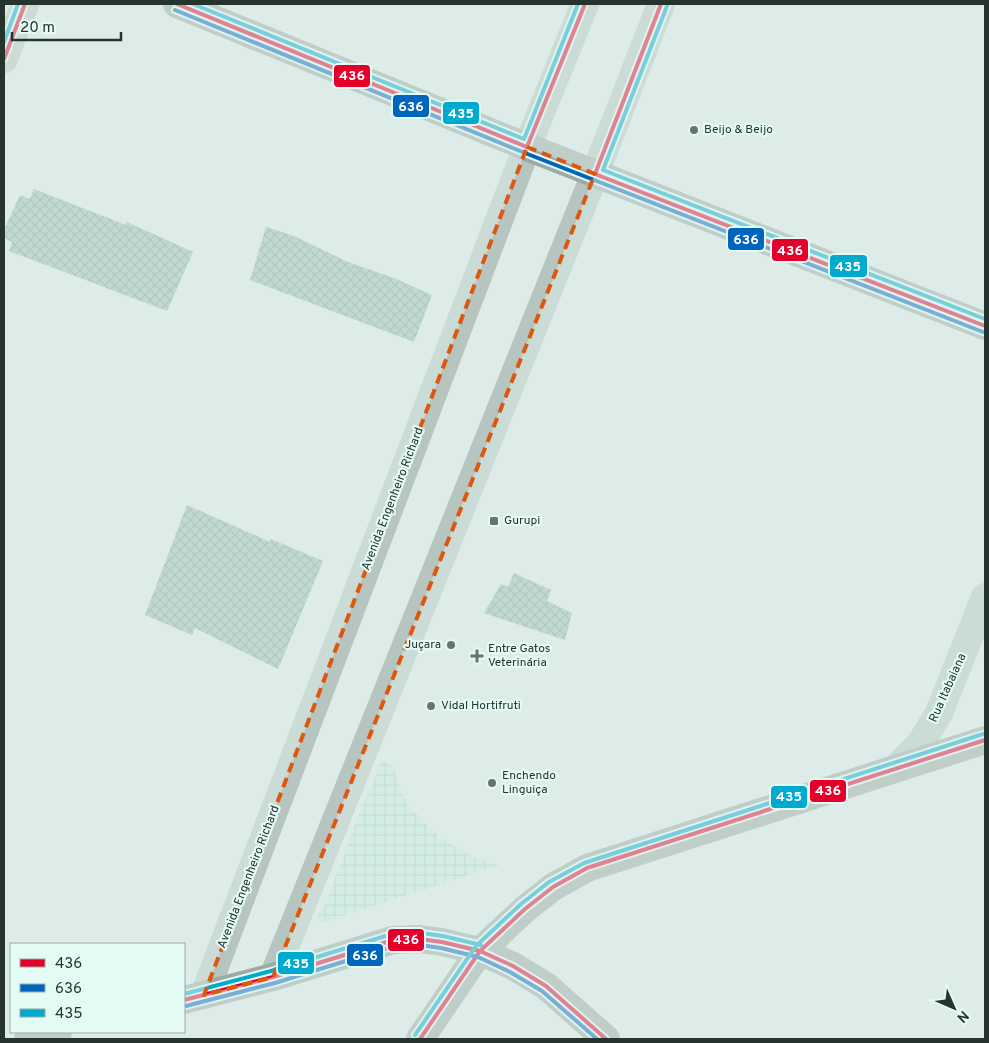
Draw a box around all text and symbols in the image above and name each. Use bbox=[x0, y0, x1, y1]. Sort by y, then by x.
scale bar bbox=[12, 10, 121, 42]
text: 20 m bbox=[20, 19, 55, 38]
line badge: 436 bbox=[333, 64, 371, 88]
text: 436 bbox=[339, 68, 365, 85]
line badge: 636 bbox=[392, 94, 430, 118]
text: 636 bbox=[398, 99, 424, 116]
line badge: 435 bbox=[442, 101, 480, 125]
text: 435 bbox=[448, 106, 474, 123]
place label: Beijo & Beijo bbox=[704, 122, 773, 138]
marker: Beijo & Beijo bbox=[688, 124, 700, 136]
line badge: 636 bbox=[727, 227, 765, 251]
text: 636 bbox=[733, 232, 759, 249]
line badge: 436 bbox=[771, 238, 809, 262]
text: 436 bbox=[777, 243, 803, 260]
line badge: 435 bbox=[829, 254, 868, 278]
text: 435 bbox=[835, 259, 861, 276]
street label: Avenida Engenheiro Richard bbox=[358, 425, 428, 573]
place label: Gurupi bbox=[504, 513, 540, 529]
marker: Gurupi bbox=[488, 515, 500, 527]
place label: Juçara bbox=[405, 637, 441, 653]
marker: Juçara bbox=[445, 639, 457, 651]
place label: Entre Gatos Veterinária bbox=[488, 641, 550, 671]
marker: Entre Gatos Veterinária bbox=[470, 649, 484, 663]
street label: Rua Itabaiana bbox=[926, 651, 970, 725]
place label: Vidal Hortifruti bbox=[441, 698, 521, 714]
marker: Vidal Hortifruti bbox=[425, 700, 437, 712]
place label: Enchendo Linguiça bbox=[502, 768, 556, 798]
marker: Enchendo Linguiça bbox=[486, 777, 498, 789]
line badge: 436 bbox=[809, 779, 847, 803]
text: 436 bbox=[815, 783, 841, 800]
line badge: 435 bbox=[770, 785, 808, 809]
text: 435 bbox=[776, 789, 802, 806]
street label: Avenida Engenheiro Richard bbox=[214, 803, 284, 951]
line badge: 436 bbox=[387, 928, 425, 952]
text: 436 bbox=[393, 932, 419, 949]
legend bbox=[10, 943, 185, 1033]
line badge: 636 bbox=[346, 943, 384, 967]
text: 636 bbox=[352, 948, 378, 965]
line badge: 435 bbox=[277, 951, 315, 975]
text: 436 bbox=[55, 955, 82, 974]
text: 435 bbox=[283, 956, 309, 973]
text: 636 bbox=[55, 980, 82, 999]
north arrow bbox=[929, 983, 979, 1033]
text: 435 bbox=[55, 1005, 83, 1024]
text: N bbox=[953, 1007, 972, 1026]

